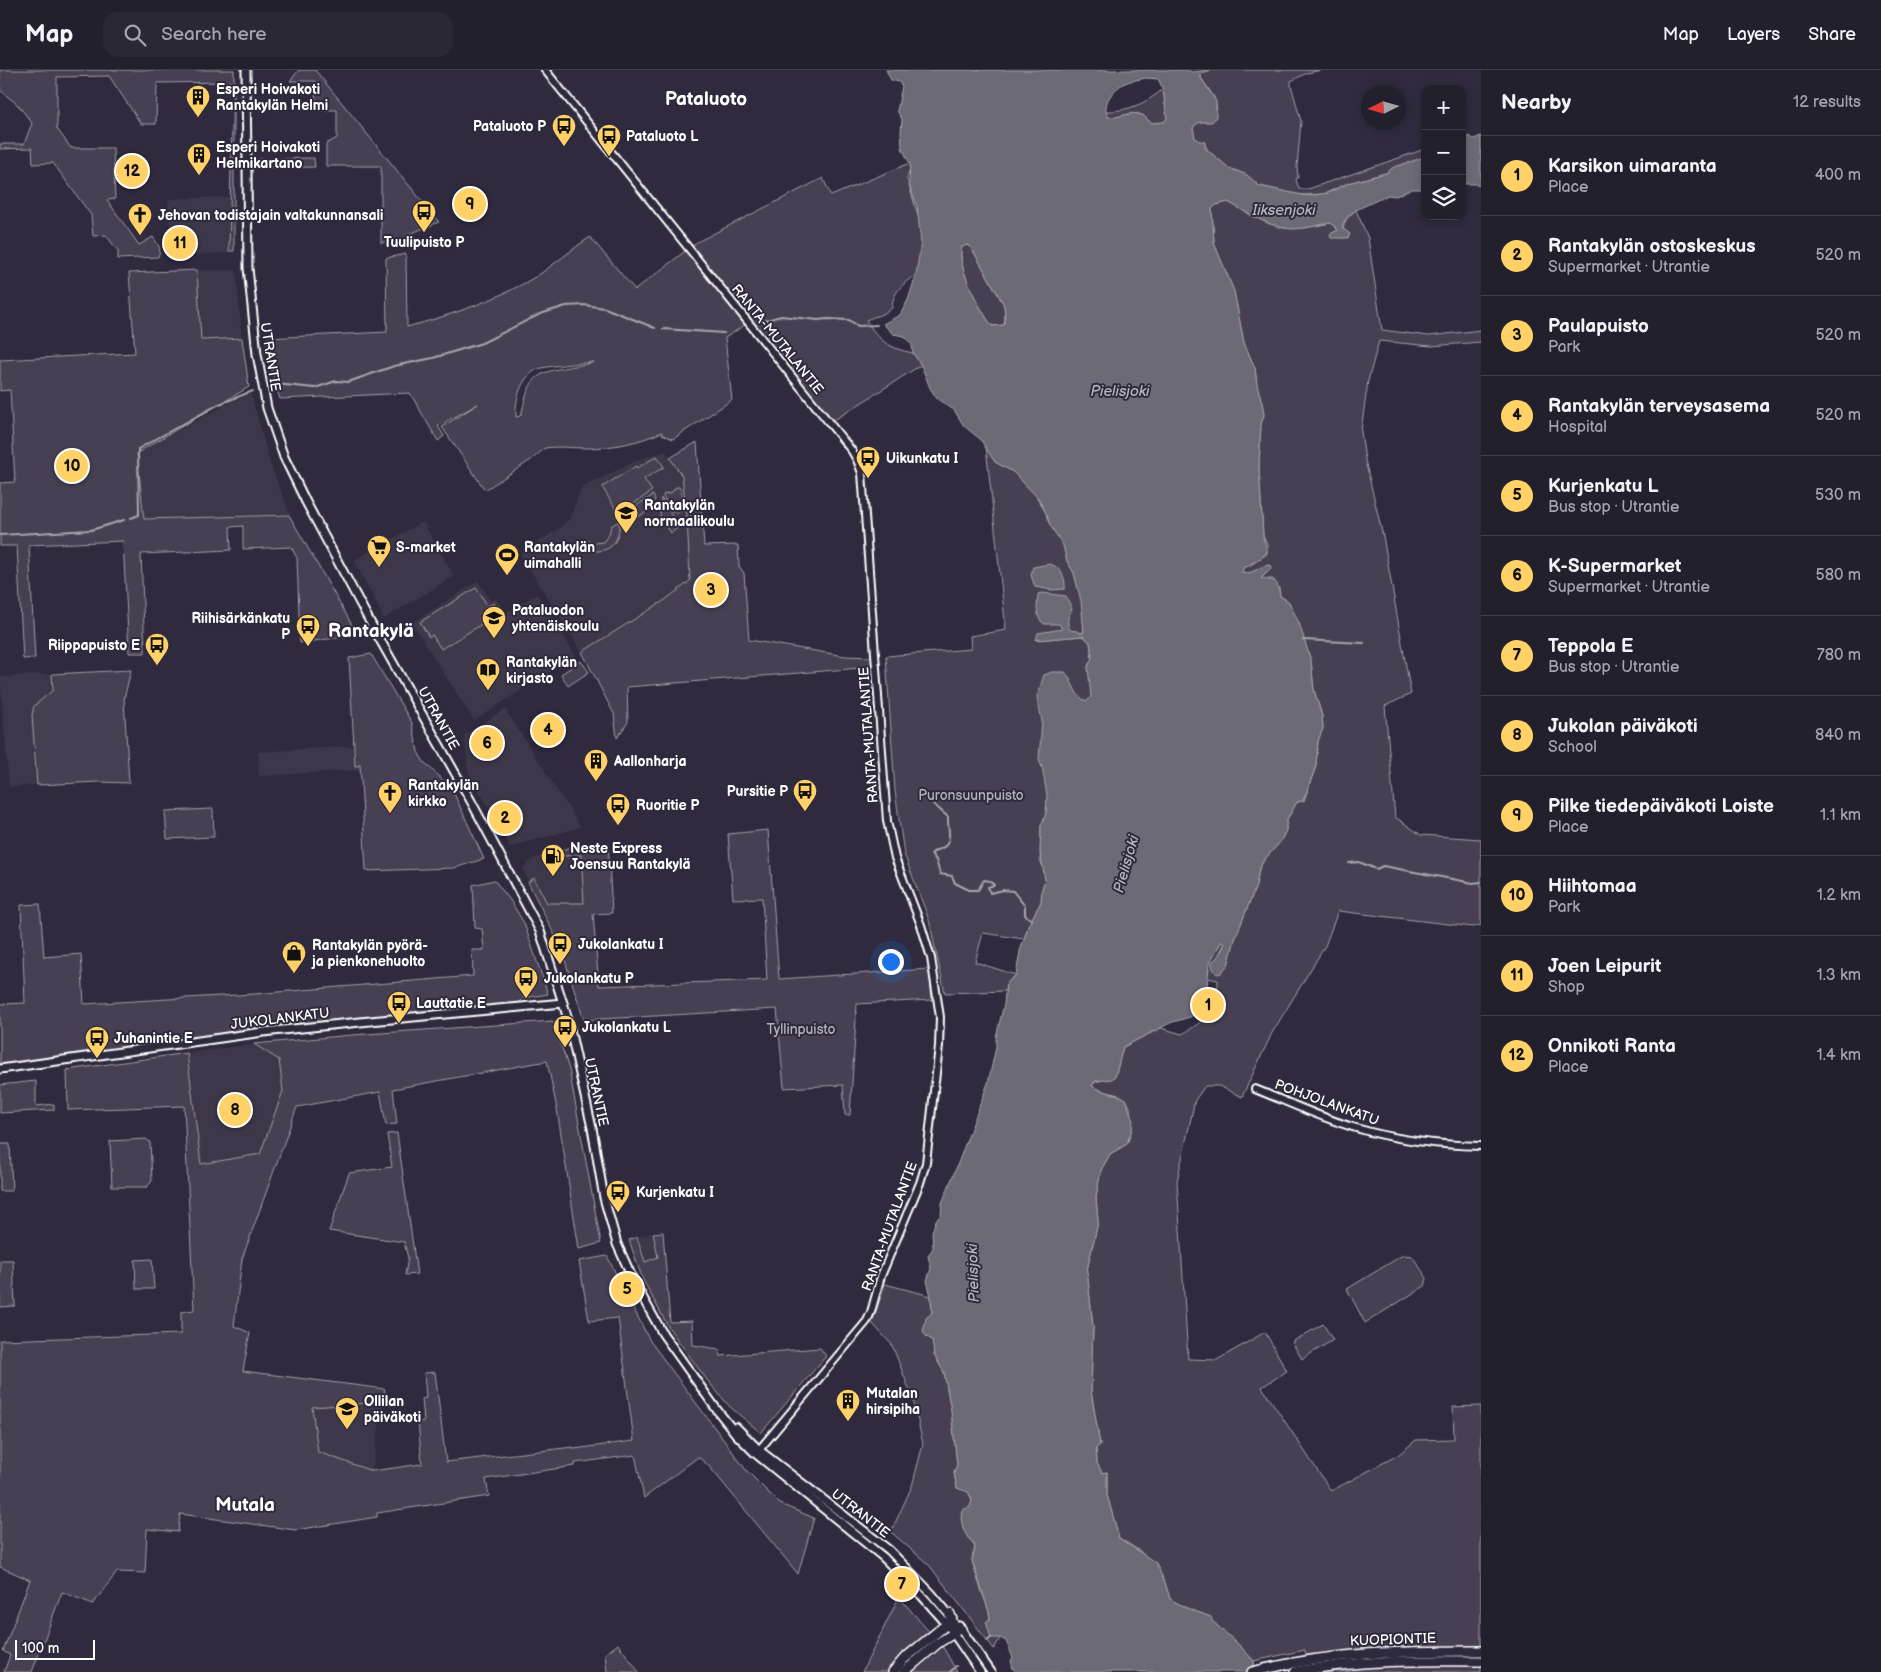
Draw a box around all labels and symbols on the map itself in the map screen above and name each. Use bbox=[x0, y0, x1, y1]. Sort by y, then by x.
place label: Esperi Hoivakoti Rantakylän Helmi bbox=[216, 81, 328, 114]
building icon: Esperi Hoivakoti Rantakylän Helmi bbox=[185, 84, 211, 118]
north arrow bbox=[1361, 85, 1406, 130]
district label: Pataluoto bbox=[665, 88, 747, 111]
bus stop icon: Pataluoto P bbox=[551, 113, 577, 147]
place label: Pataluoto P bbox=[473, 118, 546, 135]
bus stop icon: Pataluoto L bbox=[596, 123, 622, 157]
place label: Pataluoto L bbox=[626, 128, 698, 145]
place label: Esperi Hoivakoti Helmikartano bbox=[216, 139, 320, 172]
building icon: Esperi Hoivakoti Helmikartano bbox=[186, 142, 212, 176]
pin: 12 bbox=[116, 152, 148, 190]
pin: 9 bbox=[454, 185, 486, 223]
bus stop icon: Tuulipuisto P bbox=[411, 199, 437, 233]
water label: Iiksenjoki bbox=[1252, 201, 1316, 220]
church icon: Jehovan todistajain valtakunnansali bbox=[127, 202, 153, 236]
place label: Jehovan todistajain valtakunnansali bbox=[158, 207, 383, 224]
pin: 11 bbox=[164, 224, 196, 262]
place label: Tuulipuisto P bbox=[384, 234, 464, 251]
street label: RANTA-MUTALANTIE bbox=[728, 281, 827, 398]
street label: UTRANTIE bbox=[257, 321, 284, 393]
water label: Pielisjoki bbox=[1091, 382, 1150, 401]
bus stop icon: Uikunkatu I bbox=[855, 445, 881, 479]
pin: 10 bbox=[56, 447, 88, 485]
place label: Uikunkatu I bbox=[886, 450, 959, 467]
place label: Rantakylän normaalikoulu bbox=[644, 497, 735, 530]
school or university icon: Rantakylän normaalikoulu bbox=[613, 500, 639, 534]
supermarket icon: S-market bbox=[366, 534, 392, 568]
place label: S-market bbox=[396, 539, 456, 556]
place label: Rantakylän uimahalli bbox=[524, 539, 595, 572]
sports icon: Rantakylän uimahalli bbox=[494, 542, 520, 576]
pin: 3 bbox=[695, 571, 727, 609]
place label: Pataluodon yhtenäiskoulu bbox=[512, 602, 599, 635]
school or university icon: Pataluodon yhtenäiskoulu bbox=[481, 605, 507, 639]
place label: Riihisärkänkatu P bbox=[191, 610, 290, 643]
bus stop icon: Riihisärkänkatu P bbox=[295, 613, 321, 647]
district label: Rantakylä bbox=[328, 620, 414, 643]
bus stop icon: Riippapuisto E bbox=[144, 632, 170, 666]
place label: Riippapuisto E bbox=[48, 637, 140, 654]
place label: Rantakylän kirjasto bbox=[506, 654, 577, 687]
library icon: Rantakylän kirjasto bbox=[475, 657, 501, 691]
street label: RANTA-MUTALANTIE bbox=[855, 666, 882, 804]
street label: UTRANTIE bbox=[414, 684, 463, 753]
pin: 4 bbox=[532, 711, 564, 749]
pin: 6 bbox=[471, 724, 503, 762]
building icon: Aallonharja bbox=[583, 748, 609, 782]
place label: Aallonharja bbox=[613, 753, 686, 770]
place label: Rantakylän kirkko bbox=[408, 777, 479, 810]
bus stop icon: Pursitie P bbox=[792, 778, 818, 812]
church icon: Rantakylän kirkko bbox=[377, 780, 403, 814]
place label: Pursitie P bbox=[727, 783, 788, 800]
park label: Puronsuunpuisto bbox=[918, 787, 1024, 804]
bus stop icon: Ruoritie P bbox=[605, 792, 631, 826]
place label: Ruoritie P bbox=[636, 797, 699, 814]
pin: 2 bbox=[489, 799, 521, 837]
water label: Pielisjoki bbox=[1109, 833, 1144, 895]
place label: Neste Express Joensuu Rantakylä bbox=[570, 840, 690, 873]
fuel station icon: Neste Express Joensuu Rantakylä bbox=[540, 843, 566, 877]
bus stop icon: Jukolankatu I bbox=[547, 931, 573, 965]
place label: Jukolankatu I bbox=[578, 936, 664, 953]
place label: Rantakylän pyörä- ja pienkonehuolto bbox=[311, 937, 428, 970]
shop icon: Rantakylän pyörä- ja pienkonehuolto bbox=[281, 940, 307, 974]
your location bbox=[878, 949, 904, 975]
bus stop icon: Jukolankatu P bbox=[513, 965, 539, 999]
place label: Jukolankatu P bbox=[544, 970, 634, 987]
pin: 1 bbox=[1192, 986, 1224, 1024]
bus stop icon: Lauttatie E bbox=[386, 990, 412, 1024]
place label: Lauttatie E bbox=[416, 995, 486, 1012]
street label: JUKOLANKATU bbox=[230, 1004, 330, 1033]
bus stop icon: Jukolankatu L bbox=[552, 1014, 578, 1048]
place label: Jukolankatu L bbox=[582, 1019, 671, 1036]
park label: Tyllinpuisto bbox=[767, 1021, 835, 1038]
bus stop icon: Juhanintie E bbox=[84, 1025, 110, 1059]
place label: Juhanintie E bbox=[114, 1030, 193, 1047]
street label: UTRANTIE bbox=[581, 1056, 612, 1128]
street label: POHJOLANKATU bbox=[1272, 1076, 1381, 1129]
pin: 8 bbox=[219, 1091, 251, 1129]
street label: RANTA-MUTALANTIE bbox=[858, 1159, 921, 1293]
bus stop icon: Kurjenkatu I bbox=[605, 1179, 631, 1213]
place label: Kurjenkatu I bbox=[636, 1184, 714, 1201]
water label: Pielisjoki bbox=[963, 1243, 984, 1303]
pin: 5 bbox=[611, 1270, 643, 1308]
place label: Mutalan hirsipiha bbox=[866, 1385, 920, 1418]
building icon: Mutalan hirsipiha bbox=[835, 1388, 861, 1422]
place label: Ollilan päiväkoti bbox=[364, 1393, 421, 1426]
school or university icon: Ollilan päiväkoti bbox=[334, 1396, 360, 1430]
street label: UTRANTIE bbox=[828, 1485, 893, 1542]
district label: Mutala bbox=[215, 1494, 275, 1517]
pin: 7 bbox=[886, 1565, 918, 1603]
street label: KUOPIONTIE bbox=[1350, 1629, 1436, 1650]
scale bar bbox=[15, 1637, 95, 1660]

